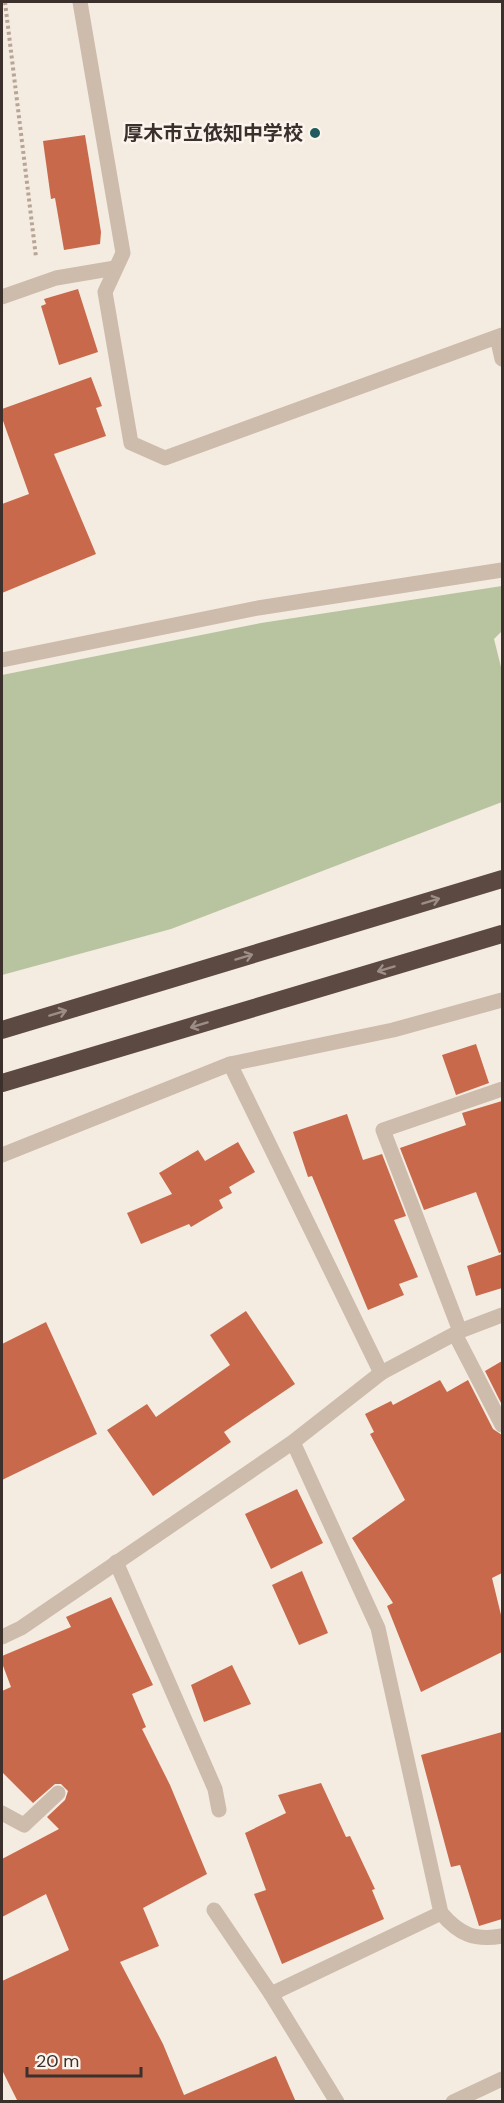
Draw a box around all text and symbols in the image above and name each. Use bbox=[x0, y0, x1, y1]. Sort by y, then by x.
place label: 厚木市立依知中学校 bbox=[123, 120, 303, 146]
marker: 厚木市立依知中学校 bbox=[308, 126, 322, 140]
one-way arrow bbox=[421, 894, 440, 905]
one-way arrow bbox=[234, 951, 253, 962]
one-way arrow bbox=[377, 964, 396, 975]
one-way arrow bbox=[48, 1007, 67, 1018]
one-way arrow bbox=[190, 1020, 209, 1031]
scale bar bbox=[27, 2040, 141, 2078]
text: 20 m bbox=[36, 2049, 79, 2073]

